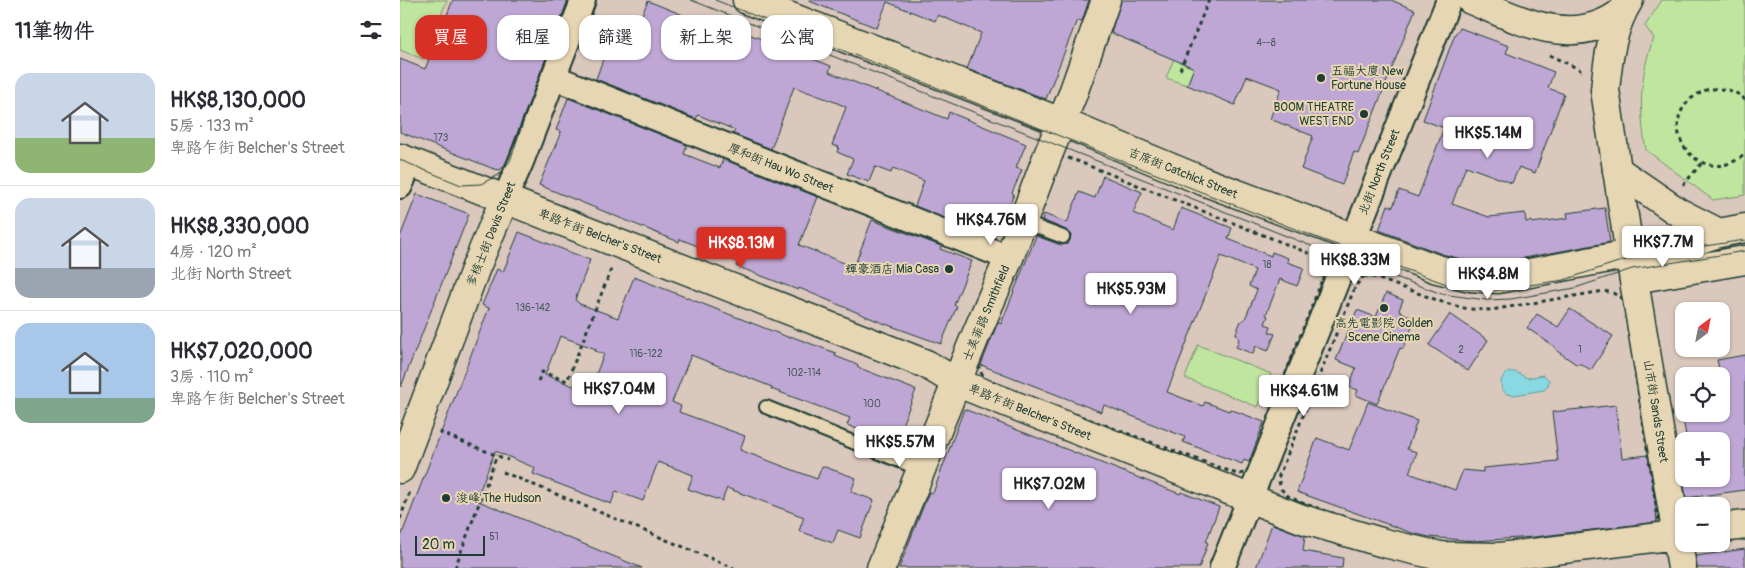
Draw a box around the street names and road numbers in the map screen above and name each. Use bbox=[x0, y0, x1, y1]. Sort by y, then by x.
street label: 北街 North Street bbox=[1355, 127, 1404, 217]
street label: 厚和街 Hau Wo Street bbox=[726, 141, 836, 196]
street label: 吉席街 Catchick Street bbox=[1126, 145, 1240, 202]
street label: 爹核士街 Davis Street bbox=[464, 179, 519, 289]
street label: 卑路乍街 Belcher's Street bbox=[536, 206, 664, 267]
street label: 士美菲路 Smithfield bbox=[960, 263, 1013, 363]
street label: 山市街 Sands Street bbox=[1640, 359, 1671, 464]
street label: 卑路乍街 Belcher's Street bbox=[966, 381, 1093, 444]

